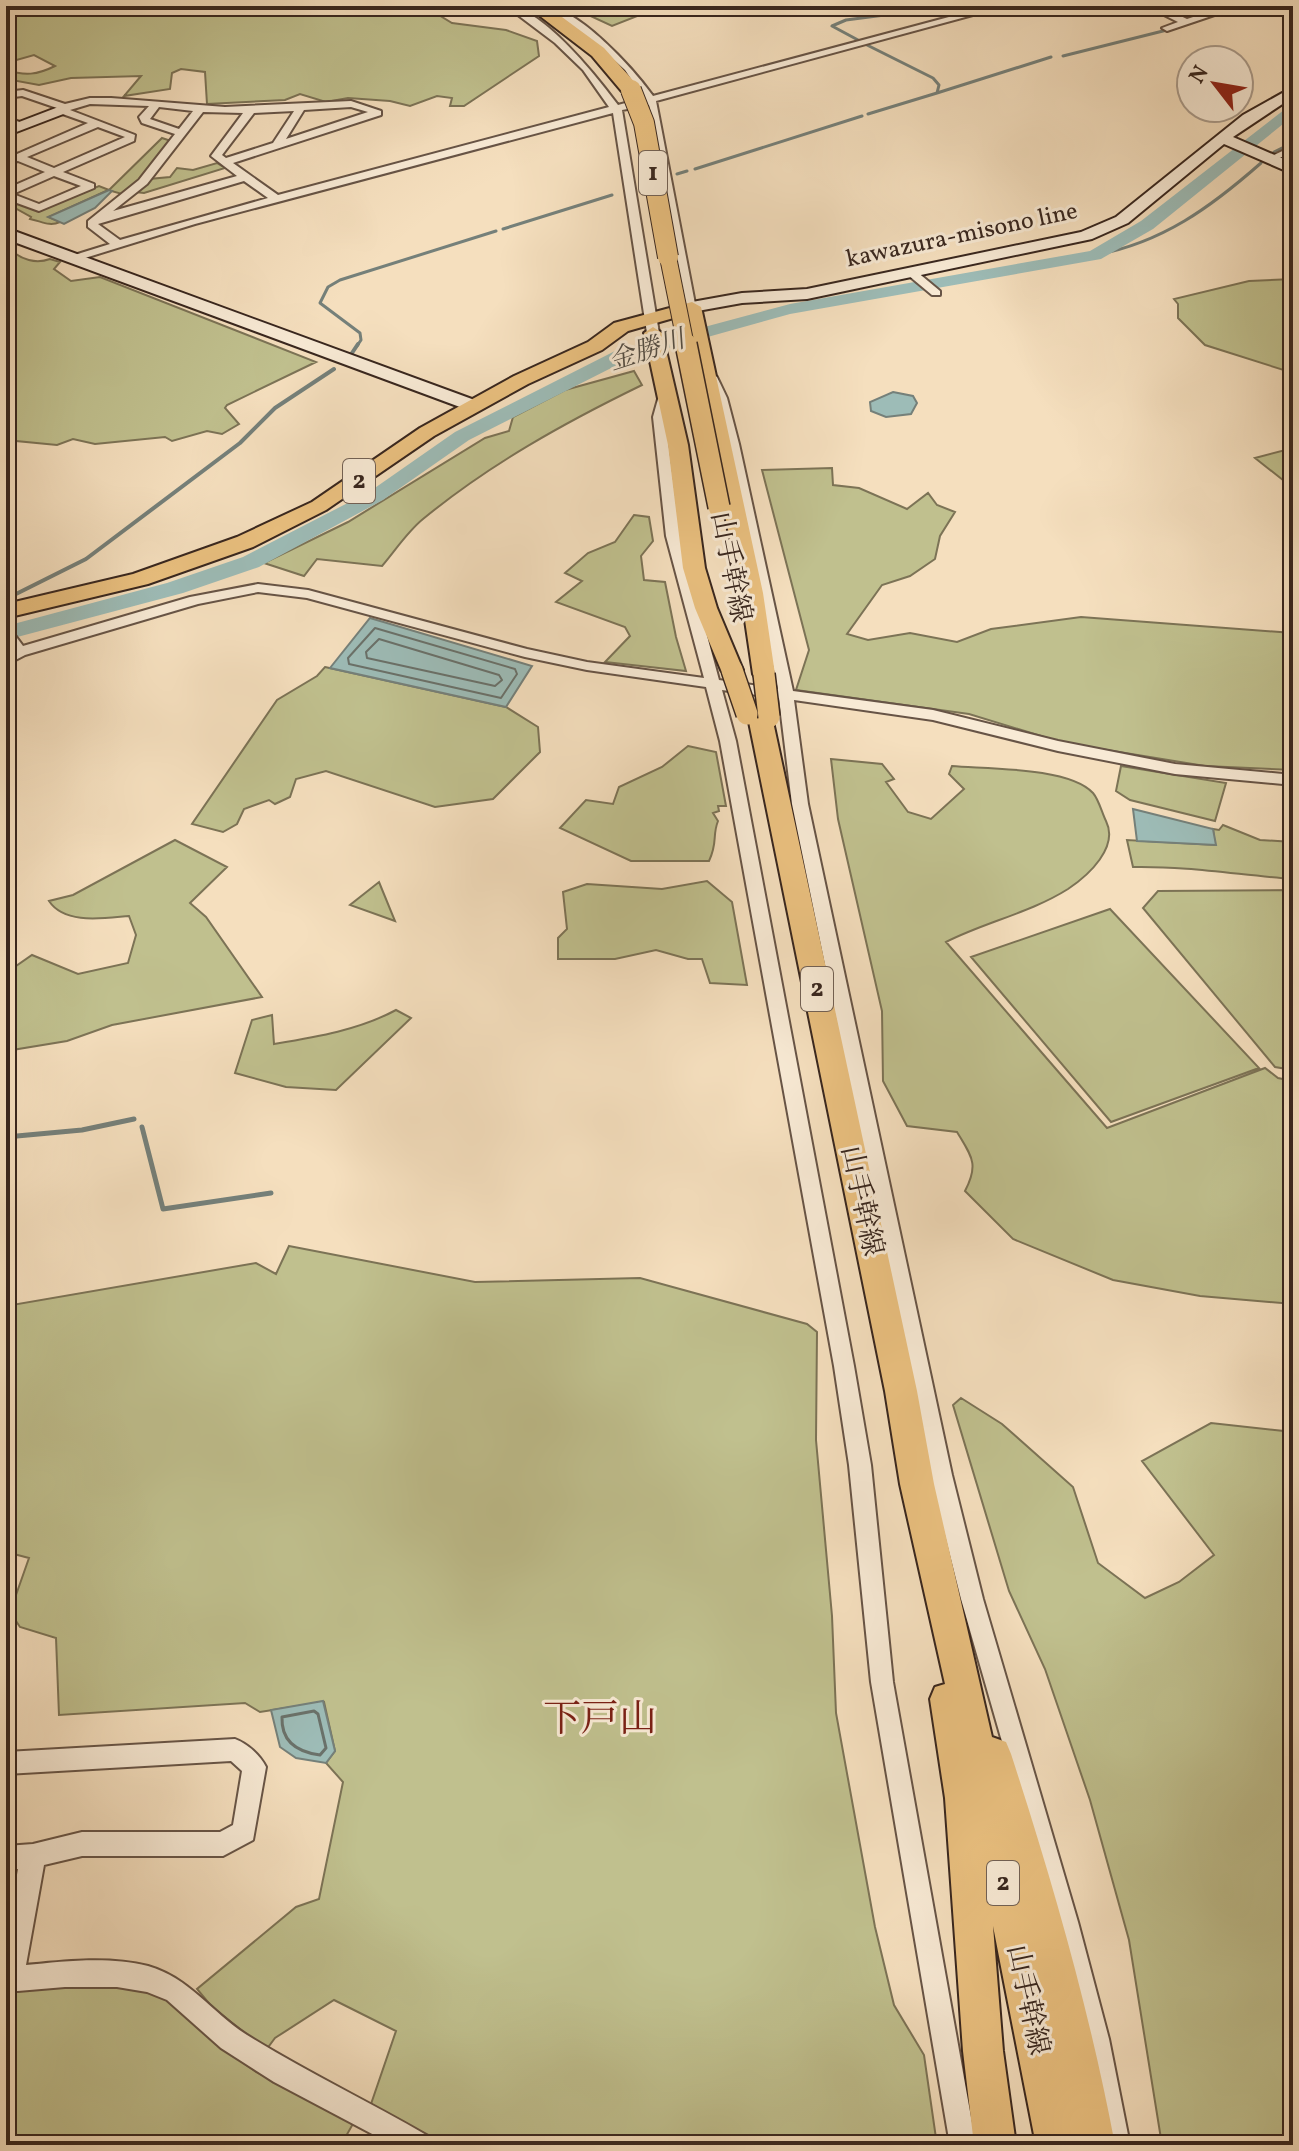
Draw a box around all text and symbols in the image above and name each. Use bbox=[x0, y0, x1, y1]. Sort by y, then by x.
north arrow bbox=[1175, 44, 1255, 124]
text: N bbox=[1183, 60, 1217, 90]
road number: 1 bbox=[639, 151, 667, 195]
street label: kawazura-misono line bbox=[843, 195, 1081, 277]
water label: 金勝川 bbox=[604, 321, 692, 380]
road number: 2 bbox=[343, 459, 375, 503]
street label: 山手幹線 bbox=[700, 508, 760, 626]
road number: 2 bbox=[801, 967, 833, 1011]
street label: 山手幹線 bbox=[830, 1142, 892, 1260]
district label: 下戸山 bbox=[543, 1695, 657, 1748]
road number: 2 bbox=[987, 1861, 1019, 1905]
street label: 山手幹線 bbox=[996, 1941, 1058, 2059]

